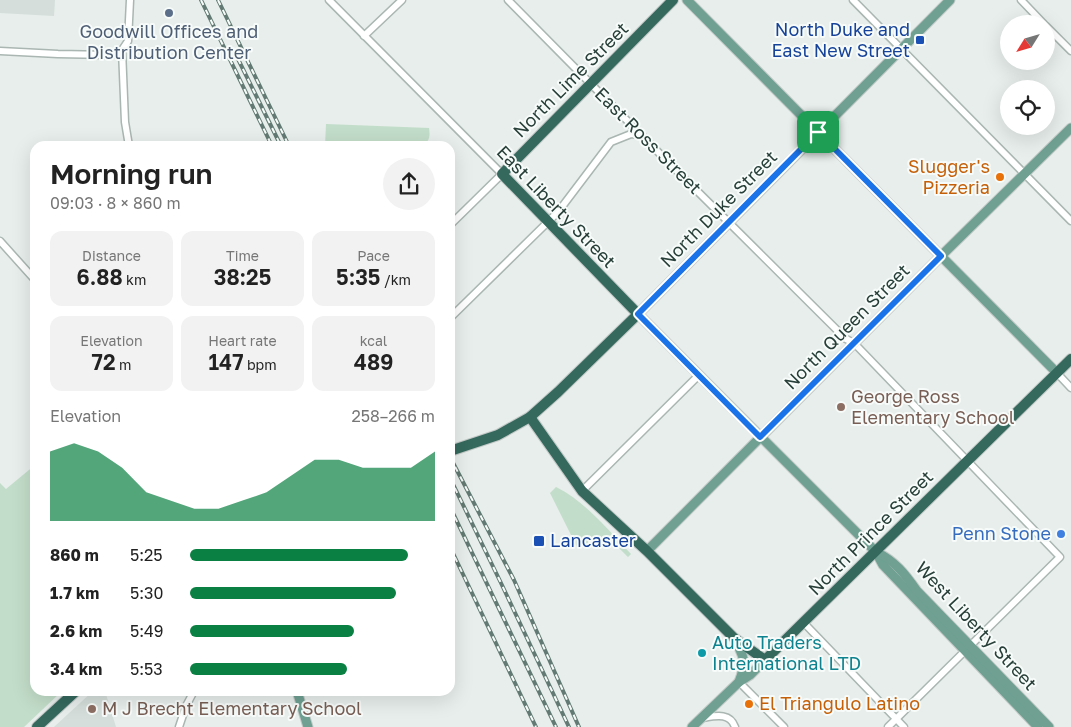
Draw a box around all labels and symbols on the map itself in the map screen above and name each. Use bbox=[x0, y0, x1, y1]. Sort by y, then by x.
marker: Goodwill Offices and Distribution Center bbox=[163, 7, 175, 19]
north arrow bbox=[1000, 15, 1055, 70]
street label: North Lime Street bbox=[508, 17, 632, 141]
place label: North Duke and East New Street bbox=[771, 18, 910, 61]
place label: Goodwill Offices and Distribution Center bbox=[80, 20, 258, 63]
marker: North Duke and East New Street bbox=[914, 34, 926, 46]
street label: East Ross Street bbox=[591, 82, 707, 198]
pin bbox=[797, 111, 839, 153]
street label: East Liberty Street bbox=[493, 141, 621, 272]
street label: North Duke Street bbox=[655, 145, 781, 271]
place label: Slugger's Pizzeria bbox=[908, 155, 990, 198]
marker: Slugger's Pizzeria bbox=[994, 171, 1006, 183]
street label: North Queen Street bbox=[779, 259, 914, 394]
place label: George Ross Elementary School bbox=[851, 385, 1015, 428]
marker: George Ross Elementary School bbox=[835, 401, 847, 413]
street label: North Prince Street bbox=[803, 465, 937, 599]
place label: Penn Stone bbox=[952, 522, 1051, 544]
marker: Penn Stone bbox=[1055, 528, 1067, 540]
place label: Lancaster bbox=[550, 529, 636, 551]
marker: Lancaster bbox=[532, 534, 546, 548]
street label: West Liberty Street bbox=[912, 557, 1042, 694]
place label: Auto Traders International LTD bbox=[712, 631, 861, 674]
marker: Auto Traders International LTD bbox=[696, 647, 708, 659]
place label: El Triangulo Latino bbox=[759, 692, 920, 714]
place label: M J Brecht Elementary School bbox=[102, 697, 362, 719]
marker: El Triangulo Latino bbox=[743, 698, 755, 710]
marker: M J Brecht Elementary School bbox=[86, 703, 98, 715]

